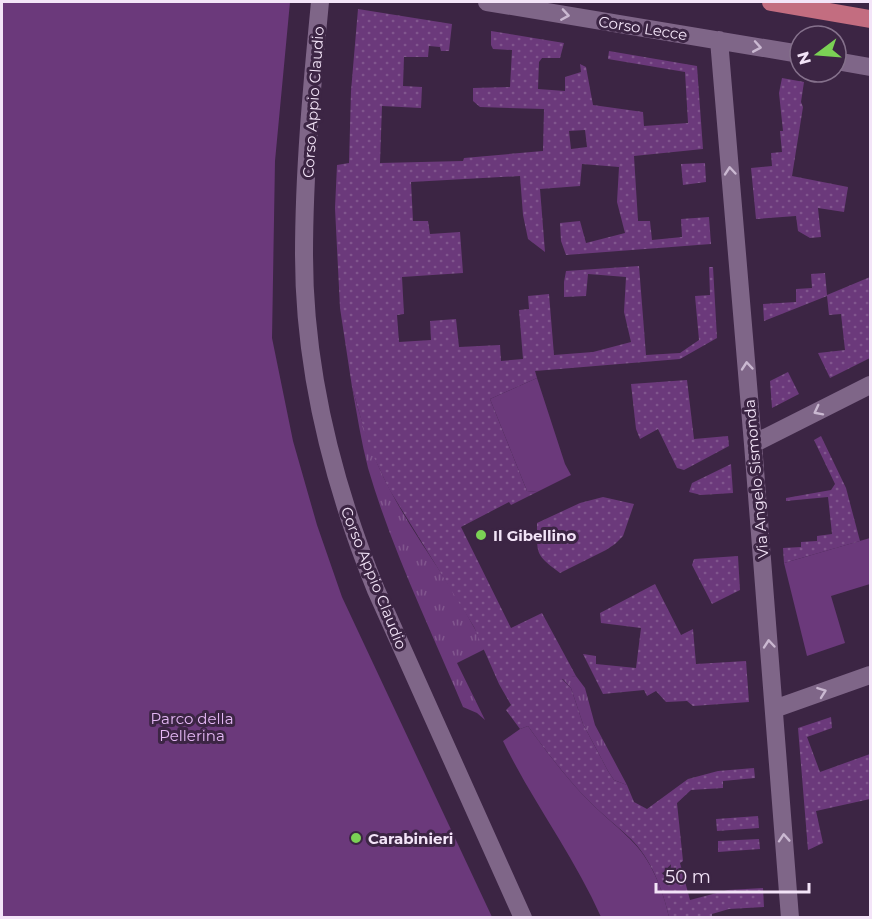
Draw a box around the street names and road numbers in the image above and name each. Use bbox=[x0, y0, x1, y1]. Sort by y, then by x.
street label: Corso Lecce bbox=[597, 12, 689, 44]
street label: Corso Appio Claudio bbox=[298, 26, 328, 178]
street label: Via Angelo Sismonda bbox=[740, 399, 772, 559]
street label: Corso Appio Claudio bbox=[337, 504, 411, 652]

